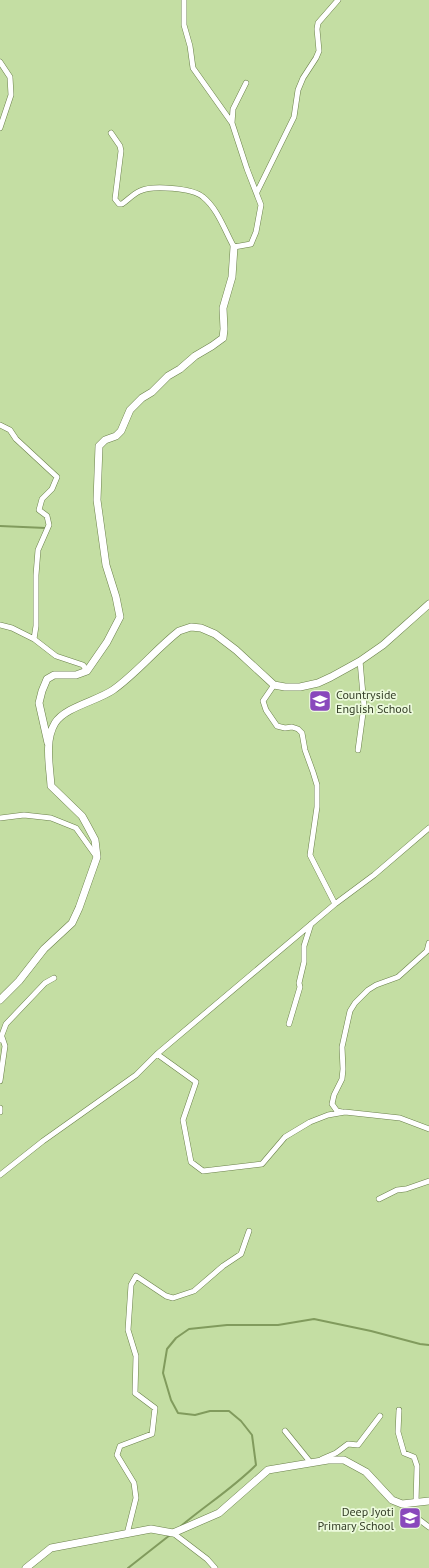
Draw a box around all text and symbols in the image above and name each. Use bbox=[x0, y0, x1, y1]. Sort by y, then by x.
place label: Countryside English School bbox=[336, 687, 412, 716]
school or university icon: Countryside English School bbox=[307, 688, 333, 714]
place label: Deep Jyoti Primary School bbox=[318, 1504, 394, 1533]
school or university icon: Deep Jyoti Primary School bbox=[397, 1505, 423, 1531]

